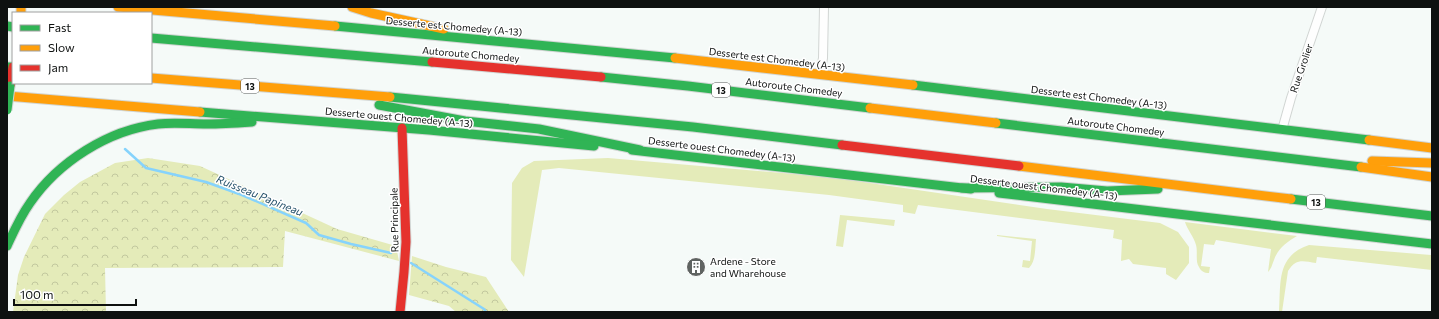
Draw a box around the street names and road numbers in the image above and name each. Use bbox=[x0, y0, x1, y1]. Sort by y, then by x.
street label: Desserte est Chomedey (A-13) bbox=[385, 14, 523, 38]
street label: Rue Grolier bbox=[1287, 42, 1315, 94]
street label: Autoroute Chomedey bbox=[422, 44, 520, 64]
street label: Desserte est Chomedey (A-13) bbox=[708, 45, 846, 73]
street label: Autoroute Chomedey bbox=[745, 75, 843, 99]
road number: 13 bbox=[241, 79, 259, 93]
road number: 13 bbox=[712, 83, 730, 97]
street label: Desserte est Chomedey (A-13) bbox=[1030, 83, 1168, 111]
street label: Desserte ouest Chomedey (A-13) bbox=[325, 105, 474, 129]
street label: Autoroute Chomedey bbox=[1067, 114, 1165, 138]
street label: Desserte ouest Chomedey (A-13) bbox=[648, 134, 797, 164]
street label: Desserte ouest Chomedey (A-13) bbox=[970, 172, 1119, 202]
street label: Rue Principale bbox=[387, 188, 401, 252]
road number: 13 bbox=[1307, 195, 1325, 209]

